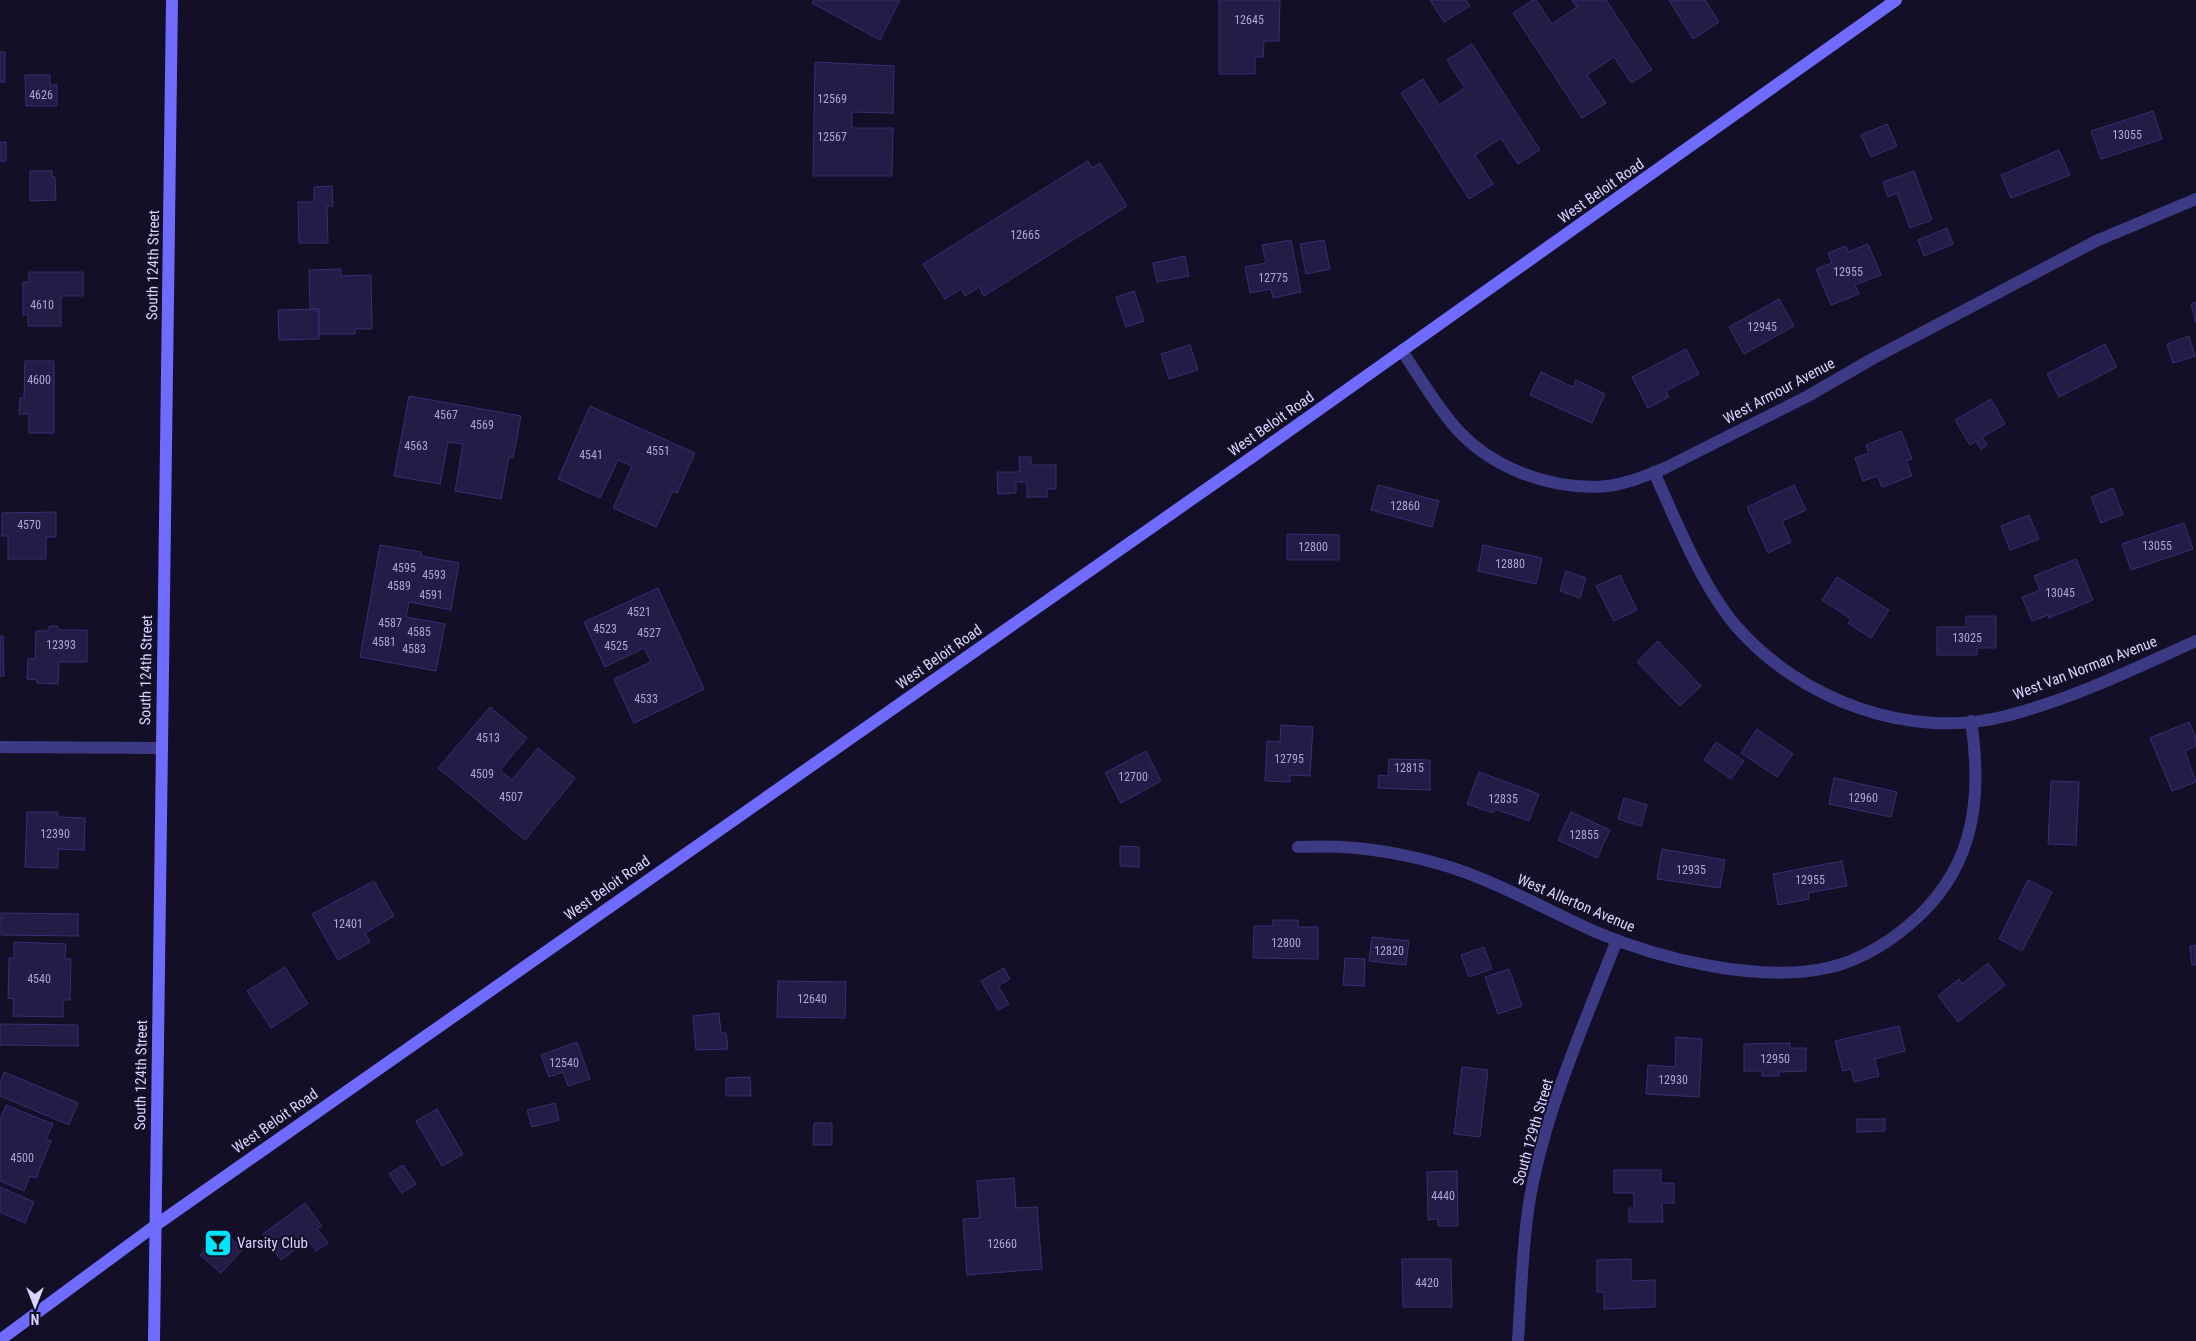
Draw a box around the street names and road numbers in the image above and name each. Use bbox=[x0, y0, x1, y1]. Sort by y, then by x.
street label: West Beloit Road bbox=[1555, 155, 1647, 227]
street label: South 124th Street bbox=[143, 210, 163, 320]
street label: West Armour Avenue bbox=[1720, 354, 1838, 428]
street label: West Beloit Road bbox=[1225, 388, 1317, 460]
street label: South 124th Street bbox=[136, 615, 156, 725]
street label: West Beloit Road bbox=[893, 621, 985, 693]
street label: West Van Norman Avenue bbox=[2011, 632, 2159, 704]
street label: West Beloit Road bbox=[561, 852, 653, 924]
street label: West Allerton Avenue bbox=[1514, 870, 1638, 936]
street label: South 124th Street bbox=[131, 1020, 151, 1130]
street label: South 129th Street bbox=[1509, 1077, 1557, 1187]
street label: West Beloit Road bbox=[229, 1085, 321, 1157]

